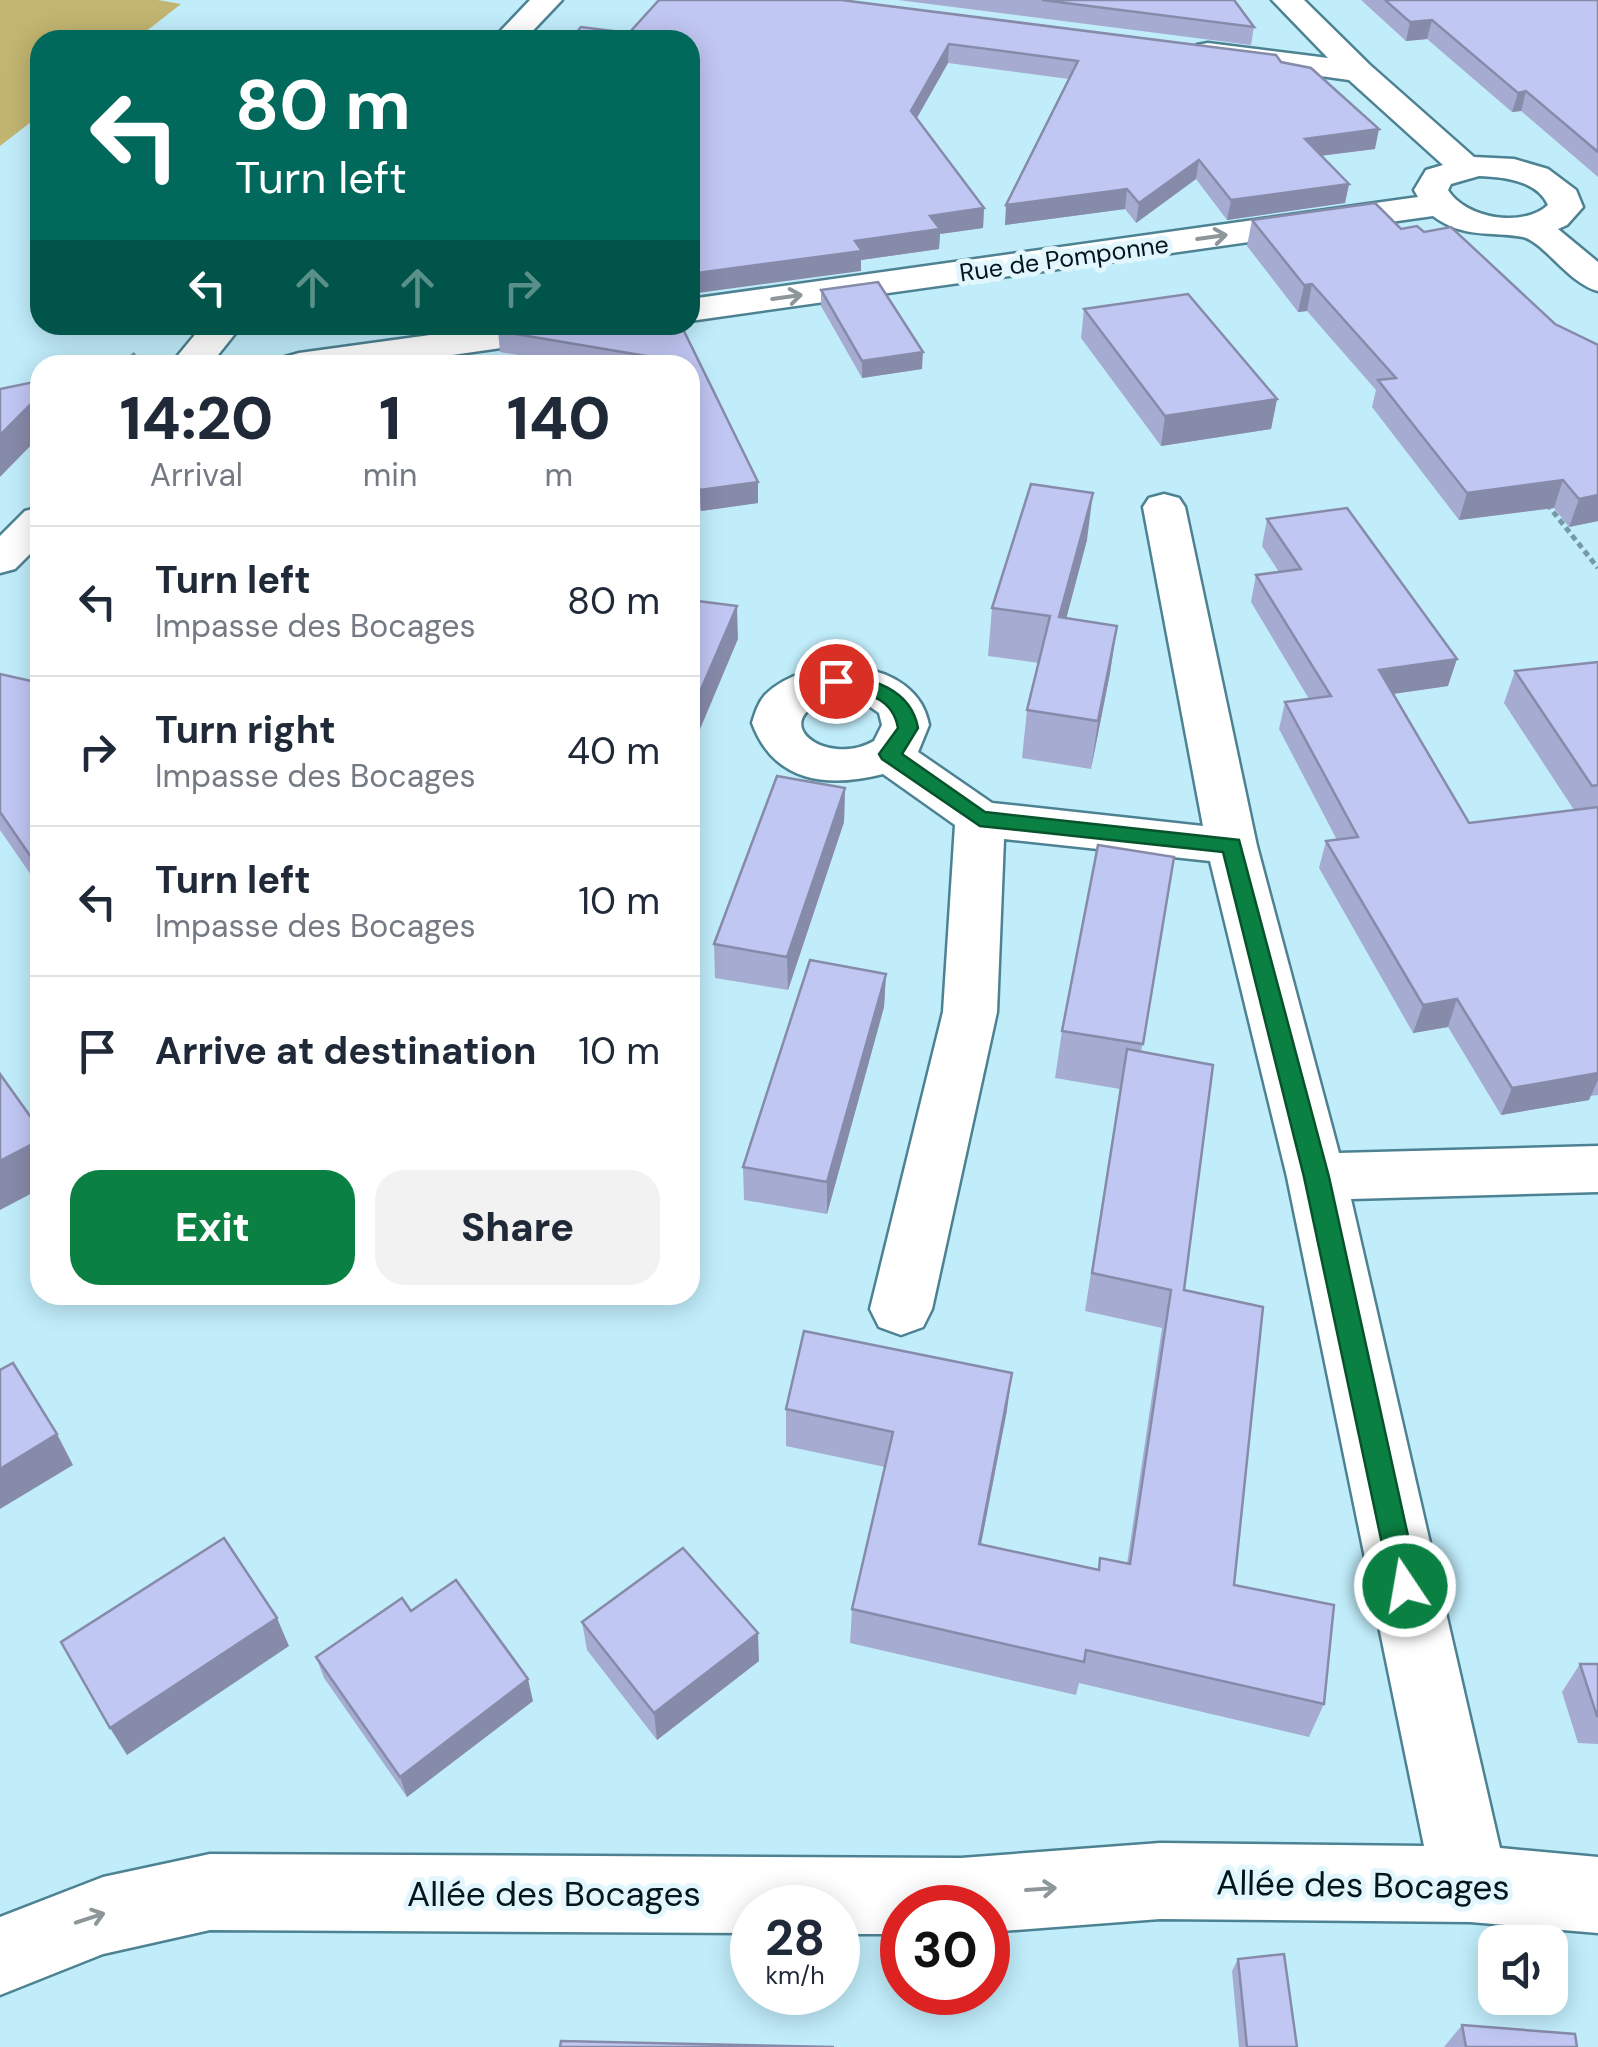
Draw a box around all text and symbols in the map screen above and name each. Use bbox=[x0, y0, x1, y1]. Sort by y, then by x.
text: 80 m bbox=[235, 60, 411, 151]
icon: left bbox=[70, 70, 200, 200]
text: Turn left bbox=[235, 148, 407, 207]
street label: Rue de Pomponne bbox=[957, 227, 1171, 290]
one-way arrow bbox=[1196, 227, 1228, 246]
icon: left bbox=[180, 260, 235, 315]
icon: ahead bbox=[285, 260, 340, 315]
icon: ahead bbox=[390, 260, 445, 315]
icon: right bbox=[495, 260, 550, 315]
one-way arrow bbox=[770, 287, 802, 305]
text: 14:20 bbox=[119, 379, 273, 458]
text: 1 bbox=[379, 379, 401, 458]
text: 140 bbox=[507, 379, 611, 458]
text: Arrival bbox=[150, 454, 243, 496]
text: min bbox=[363, 454, 417, 496]
text: m bbox=[544, 454, 573, 496]
text: Turn left bbox=[155, 555, 311, 605]
icon: left bbox=[70, 574, 125, 629]
text: 80 m bbox=[567, 576, 660, 626]
text: Impasse des Bocages bbox=[155, 605, 476, 647]
pin bbox=[794, 639, 879, 724]
icon: arrive bbox=[809, 654, 864, 709]
text: Turn right bbox=[155, 705, 336, 755]
icon: right bbox=[70, 724, 125, 779]
text: 40 m bbox=[567, 726, 660, 776]
text: Impasse des Bocages bbox=[155, 755, 476, 797]
text: Turn left bbox=[155, 855, 311, 905]
icon: left bbox=[70, 874, 125, 929]
text: 10 m bbox=[578, 876, 660, 926]
text: Impasse des Bocages bbox=[155, 905, 476, 947]
icon: arrive bbox=[70, 1024, 125, 1079]
text: Arrive at destination bbox=[155, 1026, 537, 1076]
text: 10 m bbox=[578, 1026, 660, 1076]
button: Exit bbox=[70, 1170, 355, 1285]
button: Share bbox=[375, 1170, 660, 1285]
position arrow bbox=[1353, 1534, 1457, 1638]
street label: Allée des Bocages bbox=[1216, 1859, 1510, 1911]
street label: Allée des Bocages bbox=[407, 1871, 701, 1917]
one-way arrow bbox=[1025, 1880, 1057, 1899]
speed limit sign: 30 bbox=[880, 1885, 1010, 2015]
text: 28 bbox=[765, 1905, 825, 1971]
one-way arrow bbox=[73, 1908, 105, 1926]
map controls bbox=[1478, 1925, 1568, 2015]
button: sound bbox=[1478, 1925, 1568, 2015]
text: km/h bbox=[765, 1959, 825, 1992]

